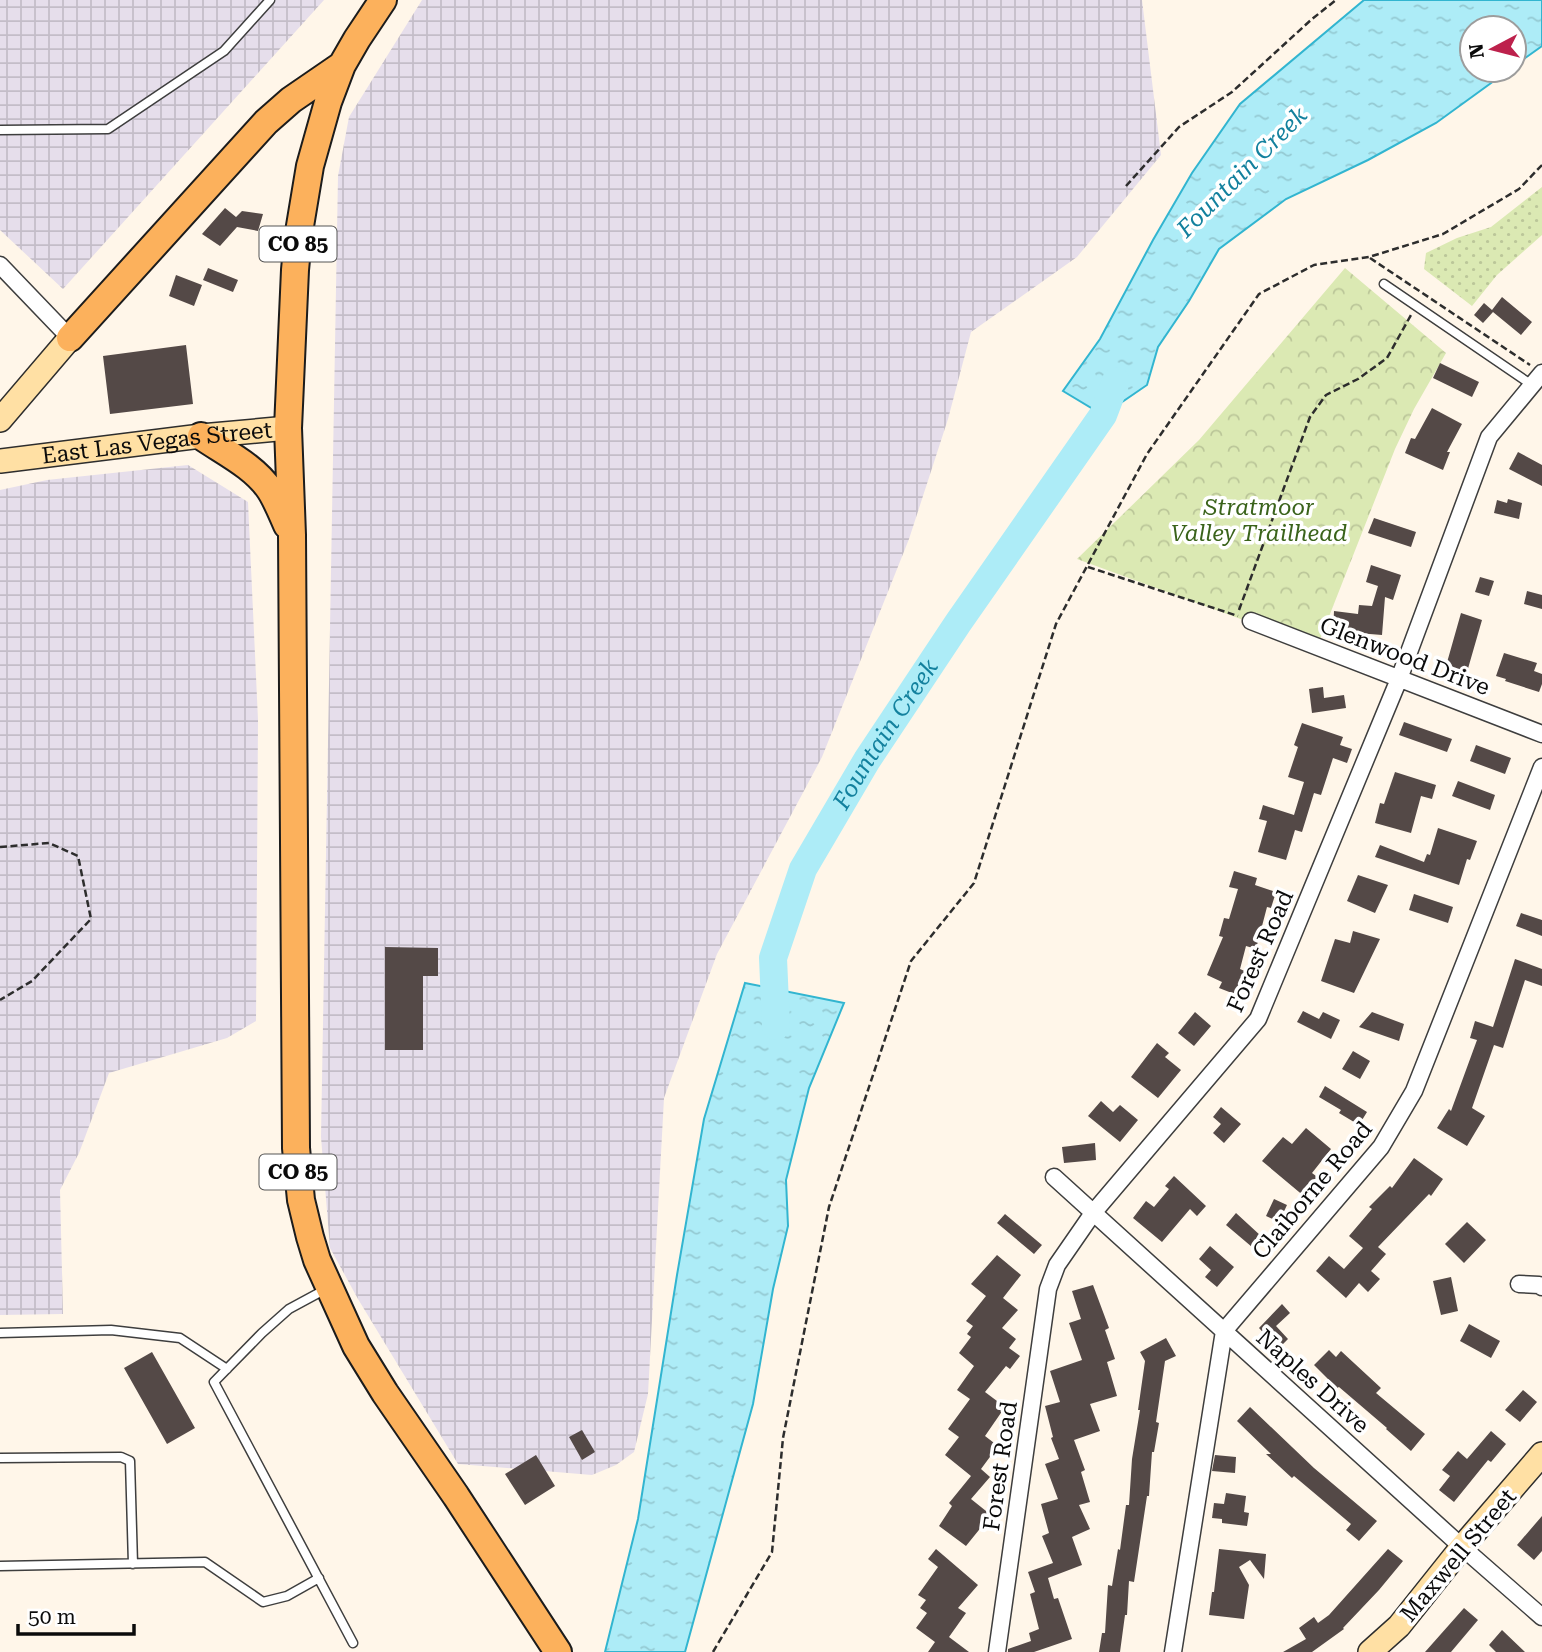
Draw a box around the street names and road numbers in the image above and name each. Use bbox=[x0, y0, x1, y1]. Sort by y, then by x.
road number: CO 85 bbox=[260, 226, 336, 262]
street label: East Las Vegas Street bbox=[40, 416, 274, 470]
street label: Glenwood Drive bbox=[1316, 612, 1493, 701]
street label: Forest Road bbox=[1222, 886, 1299, 1016]
street label: Claiborne Road bbox=[1247, 1116, 1378, 1265]
road number: CO 85 bbox=[260, 1154, 336, 1190]
street label: Naples Drive bbox=[1251, 1324, 1375, 1439]
street label: Forest Road bbox=[978, 1399, 1023, 1533]
street label: Maxwell Street bbox=[1395, 1483, 1522, 1627]

